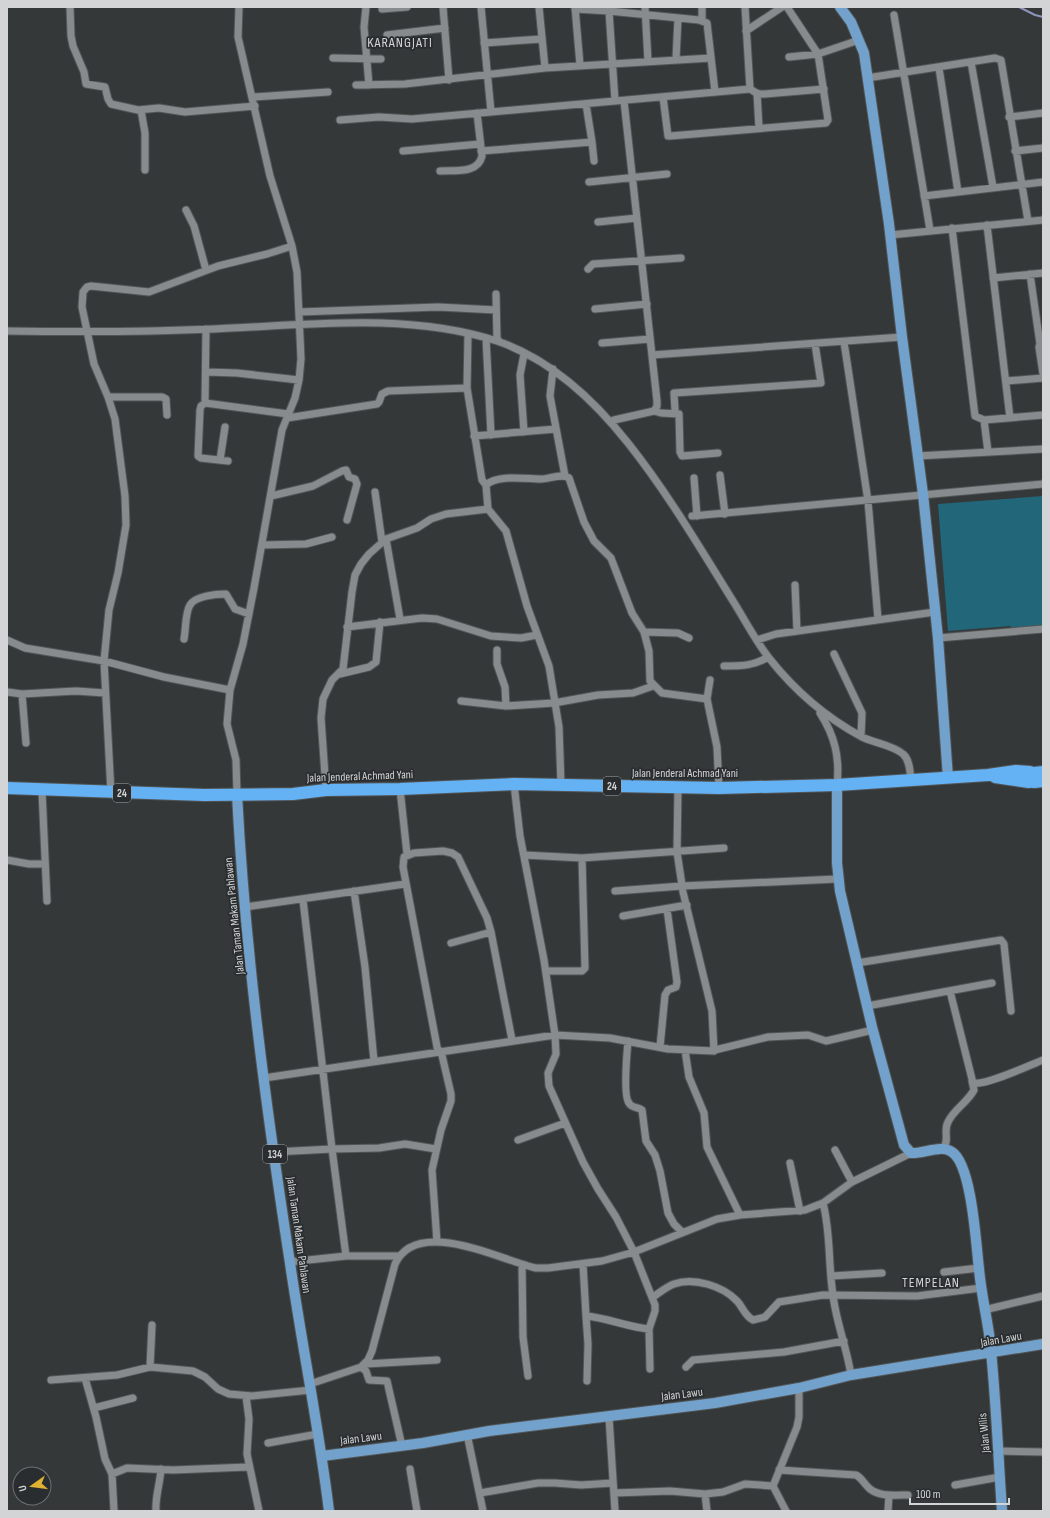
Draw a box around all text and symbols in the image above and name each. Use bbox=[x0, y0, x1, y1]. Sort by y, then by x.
district label: KARANGJATI bbox=[367, 34, 433, 51]
street label: Jalan Jenderal Achmad Yani bbox=[631, 766, 738, 781]
street label: Jalan Jenderal Achmad Yani bbox=[306, 767, 413, 786]
road number: 24 bbox=[603, 777, 621, 795]
road number: 24 bbox=[113, 784, 131, 802]
street label: Jalan Taman Makam Pahlawan bbox=[221, 857, 248, 976]
road number: 134 bbox=[263, 1145, 287, 1163]
street label: Jalan Taman Makam Pahlawan bbox=[283, 1175, 314, 1294]
district label: TEMPELAN bbox=[902, 1274, 960, 1291]
street label: Jalan Lawu bbox=[978, 1328, 1023, 1351]
street label: Jalan Lawu bbox=[659, 1385, 704, 1405]
street label: Jalan Wilis bbox=[975, 1412, 994, 1455]
street label: Jalan Lawu bbox=[338, 1429, 383, 1449]
north arrow bbox=[12, 1466, 52, 1506]
scale bar bbox=[910, 1480, 1009, 1506]
text: U bbox=[16, 1484, 30, 1493]
text: 100 m bbox=[916, 1487, 941, 1502]

